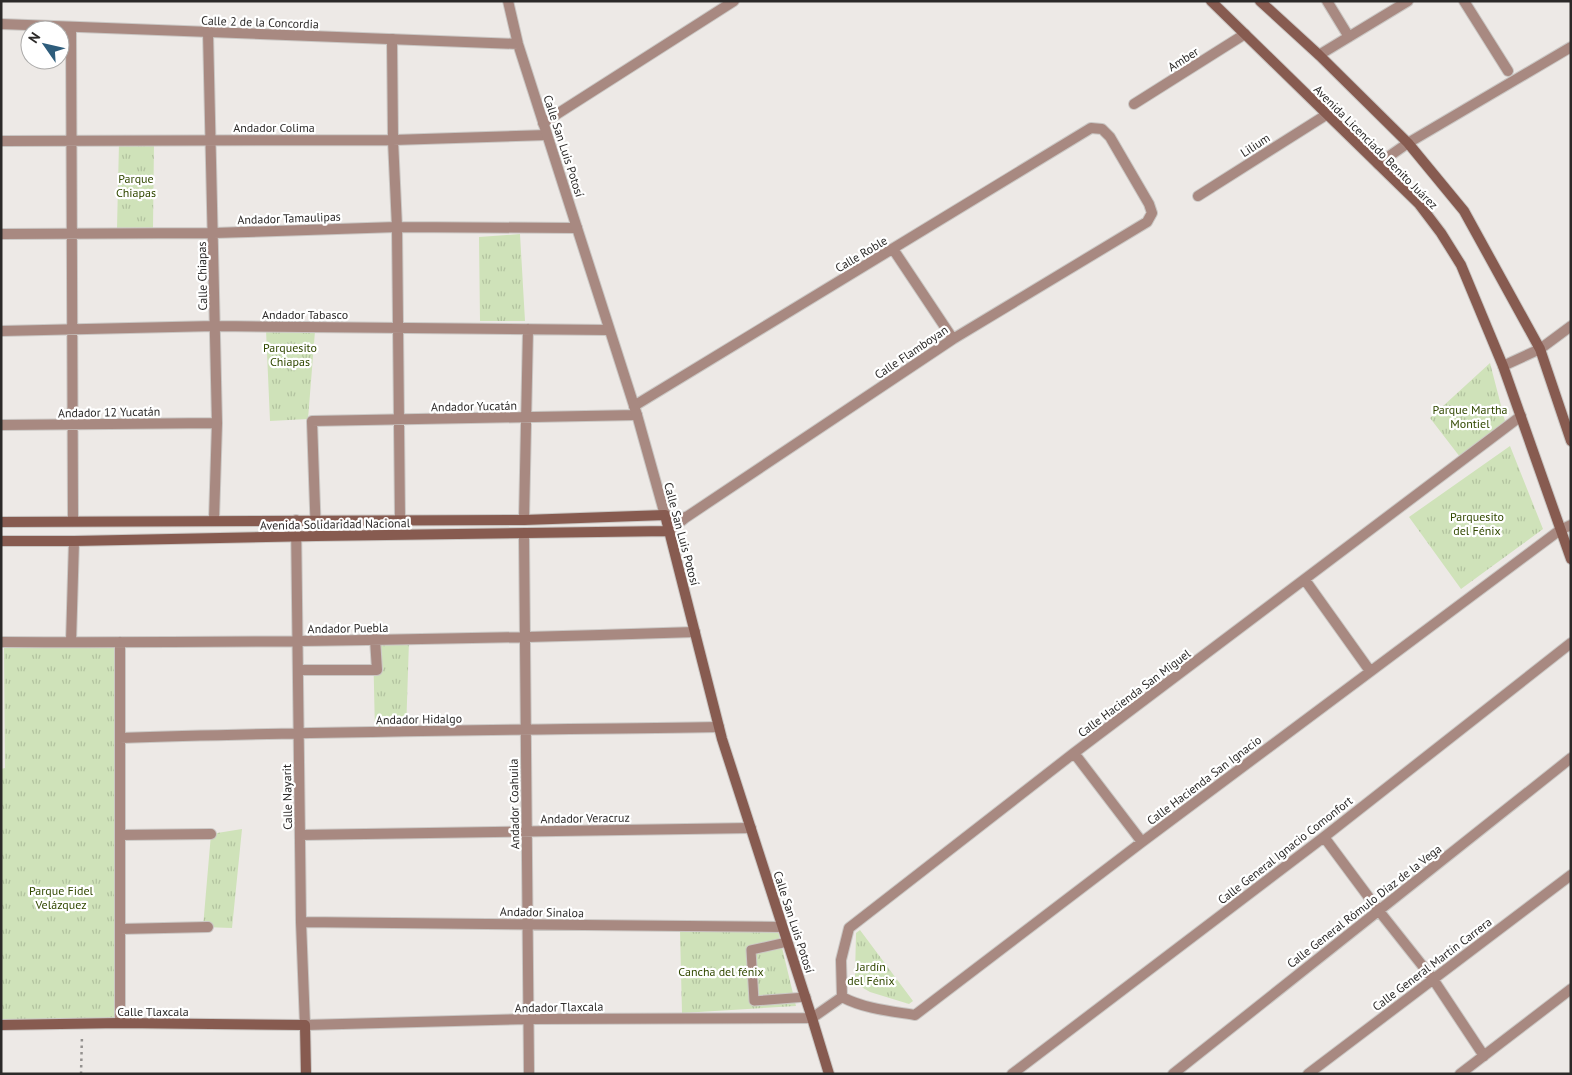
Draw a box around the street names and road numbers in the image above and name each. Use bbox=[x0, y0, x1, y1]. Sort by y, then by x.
street label: Calle 2 de la Concordia bbox=[201, 12, 319, 32]
street label: Amber bbox=[1165, 44, 1201, 74]
street label: Avenida Licenciado Benito Juárez bbox=[1311, 82, 1441, 212]
street label: Calle San Luis Potosí bbox=[540, 93, 588, 199]
street label: Andador Colima bbox=[233, 120, 315, 135]
street label: Lilium bbox=[1237, 130, 1273, 160]
street label: Andador Tamaulipas bbox=[237, 209, 341, 227]
street label: Calle Roble bbox=[832, 233, 890, 275]
street label: Calle Chiapas bbox=[194, 241, 210, 311]
street label: Andador Tabasco bbox=[262, 307, 348, 322]
street label: Calle Flamboyan bbox=[871, 322, 951, 382]
street label: Andador Yucatán bbox=[431, 398, 517, 414]
street label: Andador 12 Yucatán bbox=[58, 404, 160, 420]
street label: Calle San Luis Potosí bbox=[661, 481, 703, 587]
street label: Avenida Solidaridad Nacional bbox=[260, 515, 411, 533]
street label: Andador Puebla bbox=[307, 620, 389, 636]
street label: Calle Hacienda San Miguel bbox=[1075, 645, 1194, 740]
street label: Andador Hidalgo bbox=[376, 711, 462, 727]
street label: Calle Hacienda San Ignacio bbox=[1144, 732, 1264, 828]
street label: Andador Coahuila bbox=[506, 758, 522, 849]
street label: Calle Nayarit bbox=[279, 764, 295, 830]
street label: Calle General Ignacio Comonfort bbox=[1215, 793, 1355, 907]
street label: Andador Veracruz bbox=[540, 810, 630, 826]
street label: Calle General Rómulo Díaz de la Vega bbox=[1284, 841, 1444, 971]
street label: Calle San Luis Potosí bbox=[770, 869, 818, 975]
street label: Andador Sinaloa bbox=[500, 904, 584, 920]
street label: Calle General Martín Carrera bbox=[1369, 914, 1495, 1014]
street label: Andador Tlaxcala bbox=[515, 999, 603, 1015]
street label: Calle Tlaxcala bbox=[117, 1004, 189, 1019]

